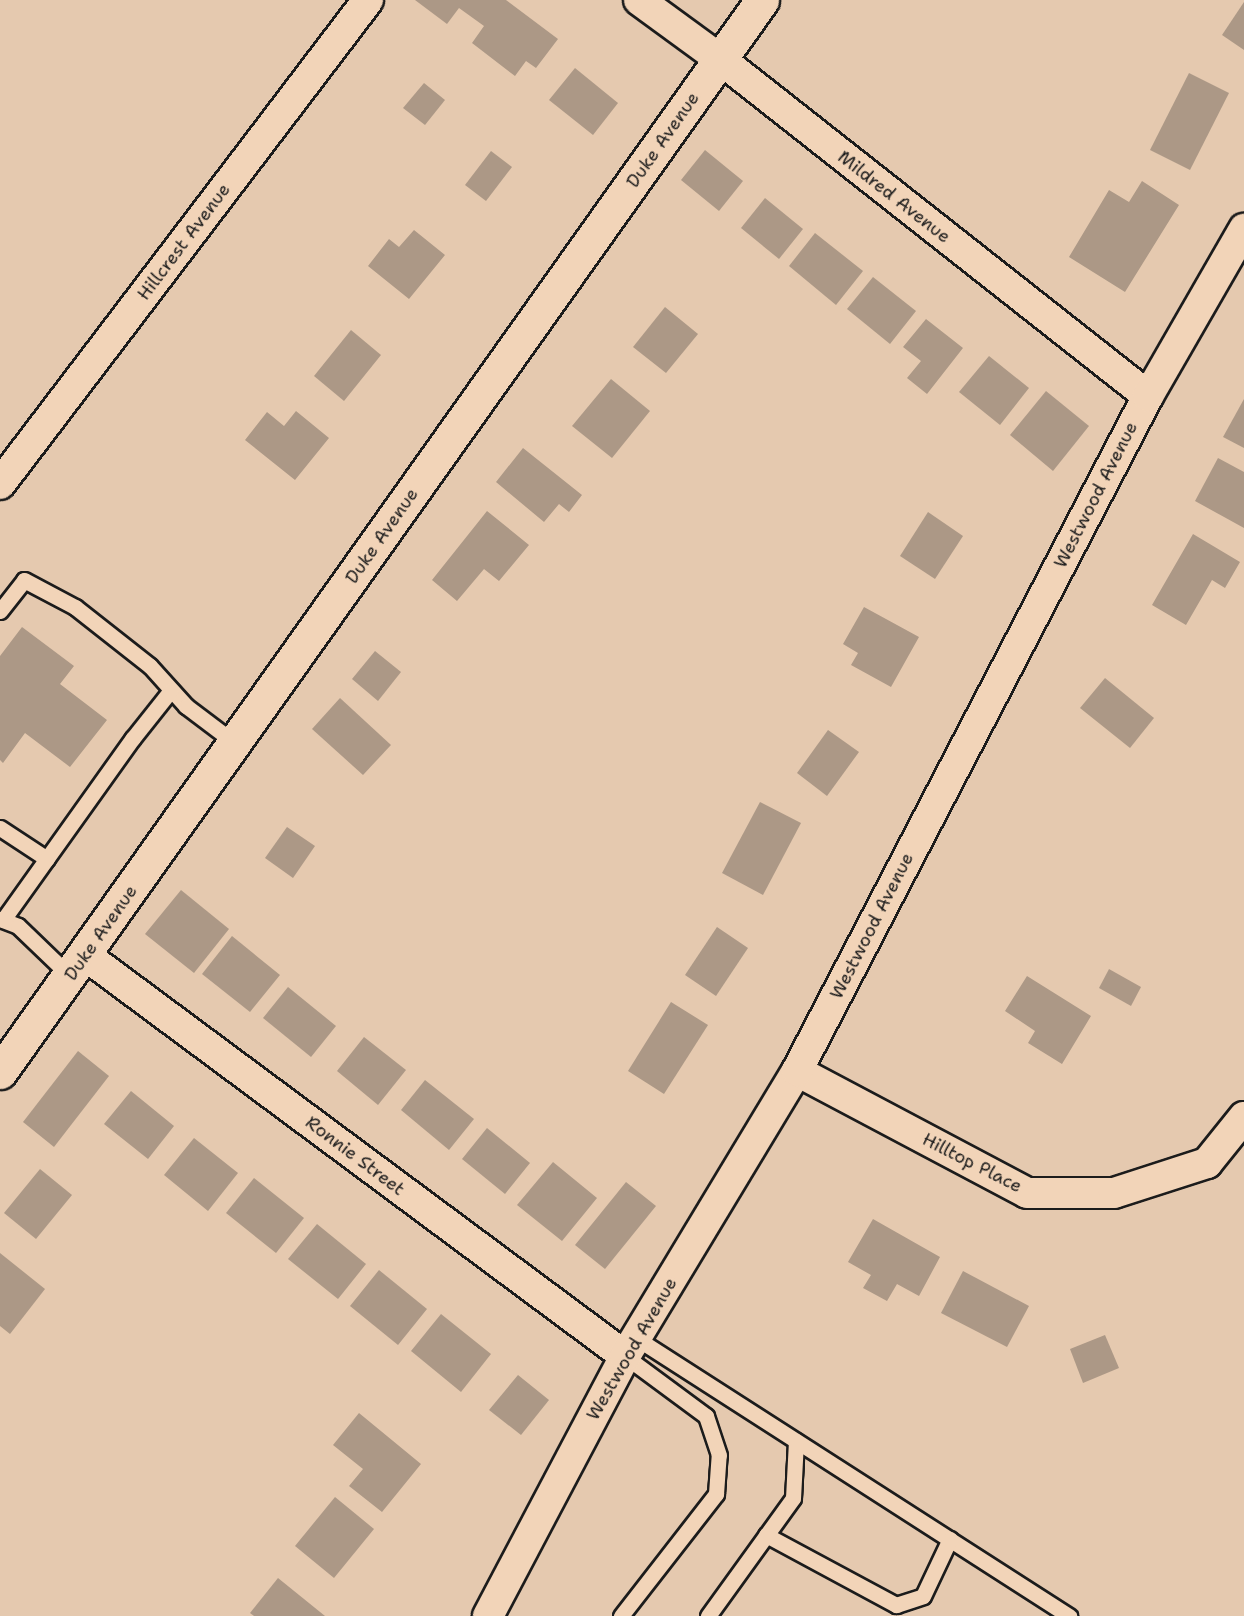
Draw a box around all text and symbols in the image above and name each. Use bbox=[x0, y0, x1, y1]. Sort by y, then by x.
street label: Duke Avenue bbox=[622, 88, 704, 192]
street label: Mildred Avenue bbox=[833, 146, 955, 248]
street label: Hillcrest Avenue bbox=[133, 179, 235, 305]
street label: Westwood Avenue bbox=[1050, 418, 1142, 572]
street label: Duke Avenue bbox=[341, 484, 423, 588]
street label: Westwood Avenue bbox=[826, 849, 918, 1003]
street label: Duke Avenue bbox=[60, 881, 142, 985]
street label: Ronnie Street bbox=[301, 1112, 409, 1200]
street label: Hilltop Place bbox=[919, 1129, 1025, 1197]
street label: Westwood Avenue bbox=[582, 1274, 682, 1424]

